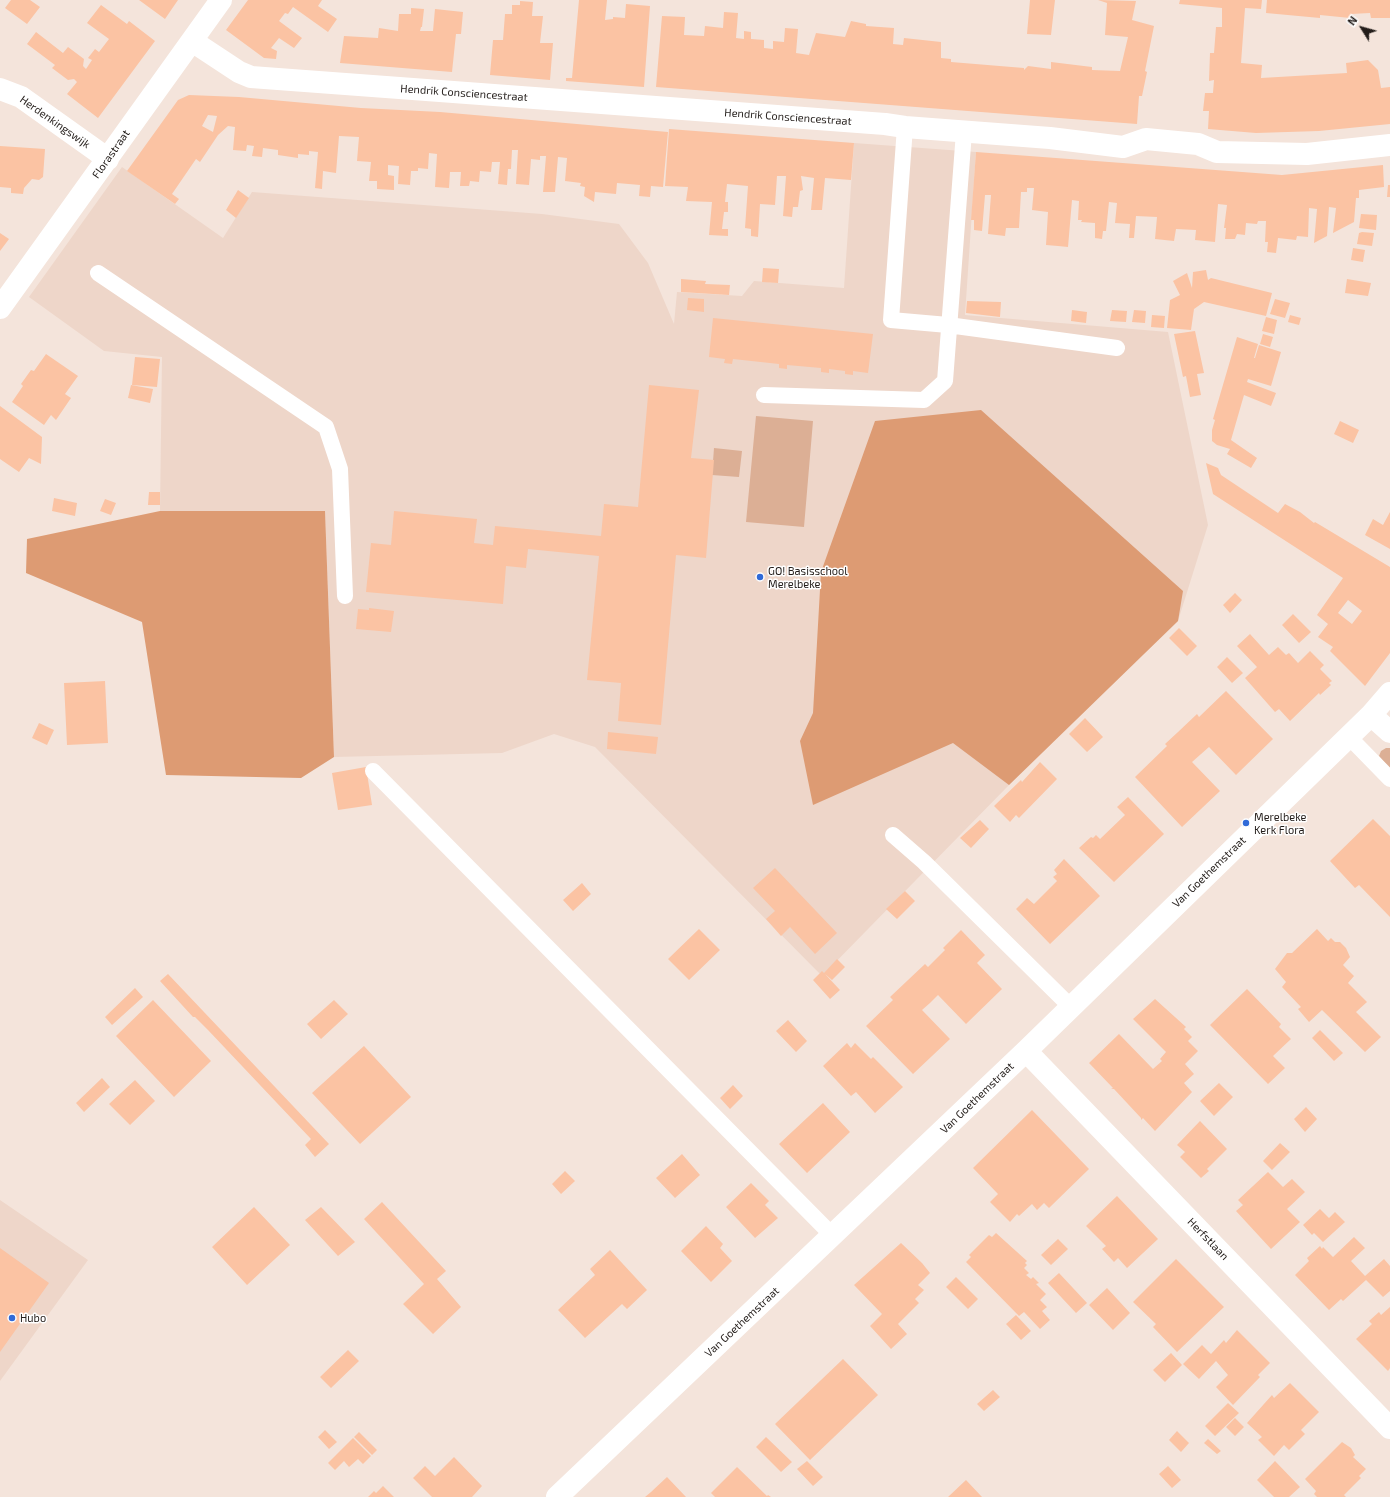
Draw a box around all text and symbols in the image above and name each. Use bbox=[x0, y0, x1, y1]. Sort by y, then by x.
north arrow bbox=[1342, 8, 1382, 48]
text: N bbox=[1344, 13, 1360, 28]
street label: Hendrik Consciencestraat bbox=[400, 82, 528, 104]
street label: Herdenkingswijk bbox=[17, 93, 93, 151]
street label: Hendrik Consciencestraat bbox=[724, 106, 852, 128]
street label: Florastraat bbox=[89, 127, 133, 181]
place label: GO! Basisschool Merelbeke bbox=[768, 564, 848, 590]
marker: GO! Basisschool Merelbeke bbox=[755, 572, 765, 582]
place label: Merelbeke Kerk Flora bbox=[1254, 810, 1307, 836]
marker: Merelbeke Kerk Flora bbox=[1241, 818, 1251, 828]
street label: Van Goethemstraat bbox=[1170, 834, 1248, 910]
street label: Van Goethemstraat bbox=[938, 1060, 1016, 1136]
street label: Herfstlaan bbox=[1185, 1215, 1231, 1263]
street label: Van Goethemstraat bbox=[702, 1284, 782, 1360]
place label: Hubo bbox=[20, 1311, 46, 1325]
marker: Hubo bbox=[7, 1313, 17, 1323]

